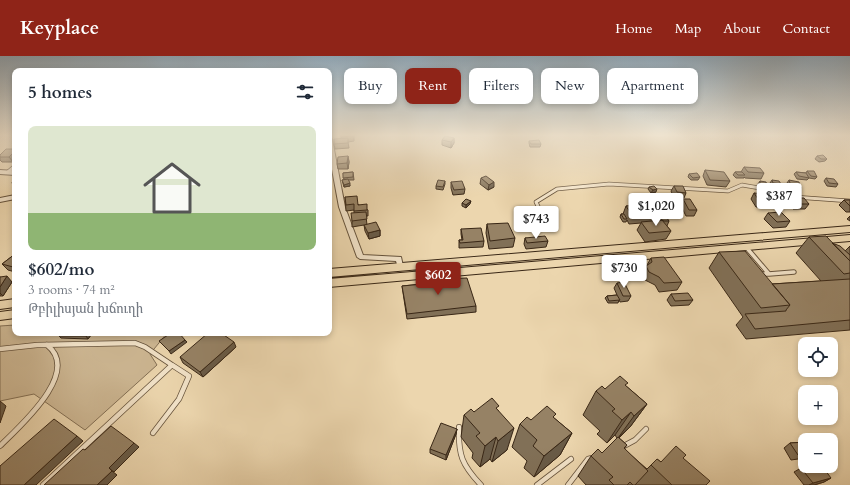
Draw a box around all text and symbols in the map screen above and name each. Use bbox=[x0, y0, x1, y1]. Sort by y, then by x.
text: Keyplace bbox=[20, 15, 99, 41]
text: Home bbox=[615, 19, 653, 38]
text: Map bbox=[675, 19, 701, 38]
text: About bbox=[723, 19, 760, 38]
text: Contact bbox=[782, 19, 830, 38]
chip: Buy bbox=[344, 68, 397, 104]
chip: Rent bbox=[405, 68, 461, 104]
chip: Filters bbox=[469, 68, 533, 104]
chip: New bbox=[541, 68, 599, 104]
chip: Apartment bbox=[607, 68, 698, 104]
text: 5 homes bbox=[28, 81, 92, 104]
icon: filters bbox=[294, 81, 316, 103]
icon: home bbox=[136, 152, 208, 224]
pin: $387 bbox=[755, 183, 803, 217]
text: $387 bbox=[766, 187, 792, 205]
pin: $1,020 bbox=[623, 193, 689, 227]
text: $1,020 bbox=[637, 197, 675, 215]
pin: $743 bbox=[512, 206, 560, 240]
text: $743 bbox=[523, 210, 549, 228]
pin: $730 bbox=[600, 255, 648, 289]
text: $602/mo bbox=[28, 258, 94, 281]
text: $730 bbox=[611, 259, 637, 277]
pin: $602 bbox=[414, 262, 462, 296]
text: $602 bbox=[425, 266, 451, 284]
text: 3 rooms · 74 m² bbox=[28, 281, 115, 299]
text: Թբիլիսյան խճուղի bbox=[28, 300, 143, 318]
map controls bbox=[798, 337, 838, 473]
button: locate bbox=[798, 337, 838, 377]
button: + bbox=[798, 385, 838, 425]
button: − bbox=[798, 433, 838, 473]

